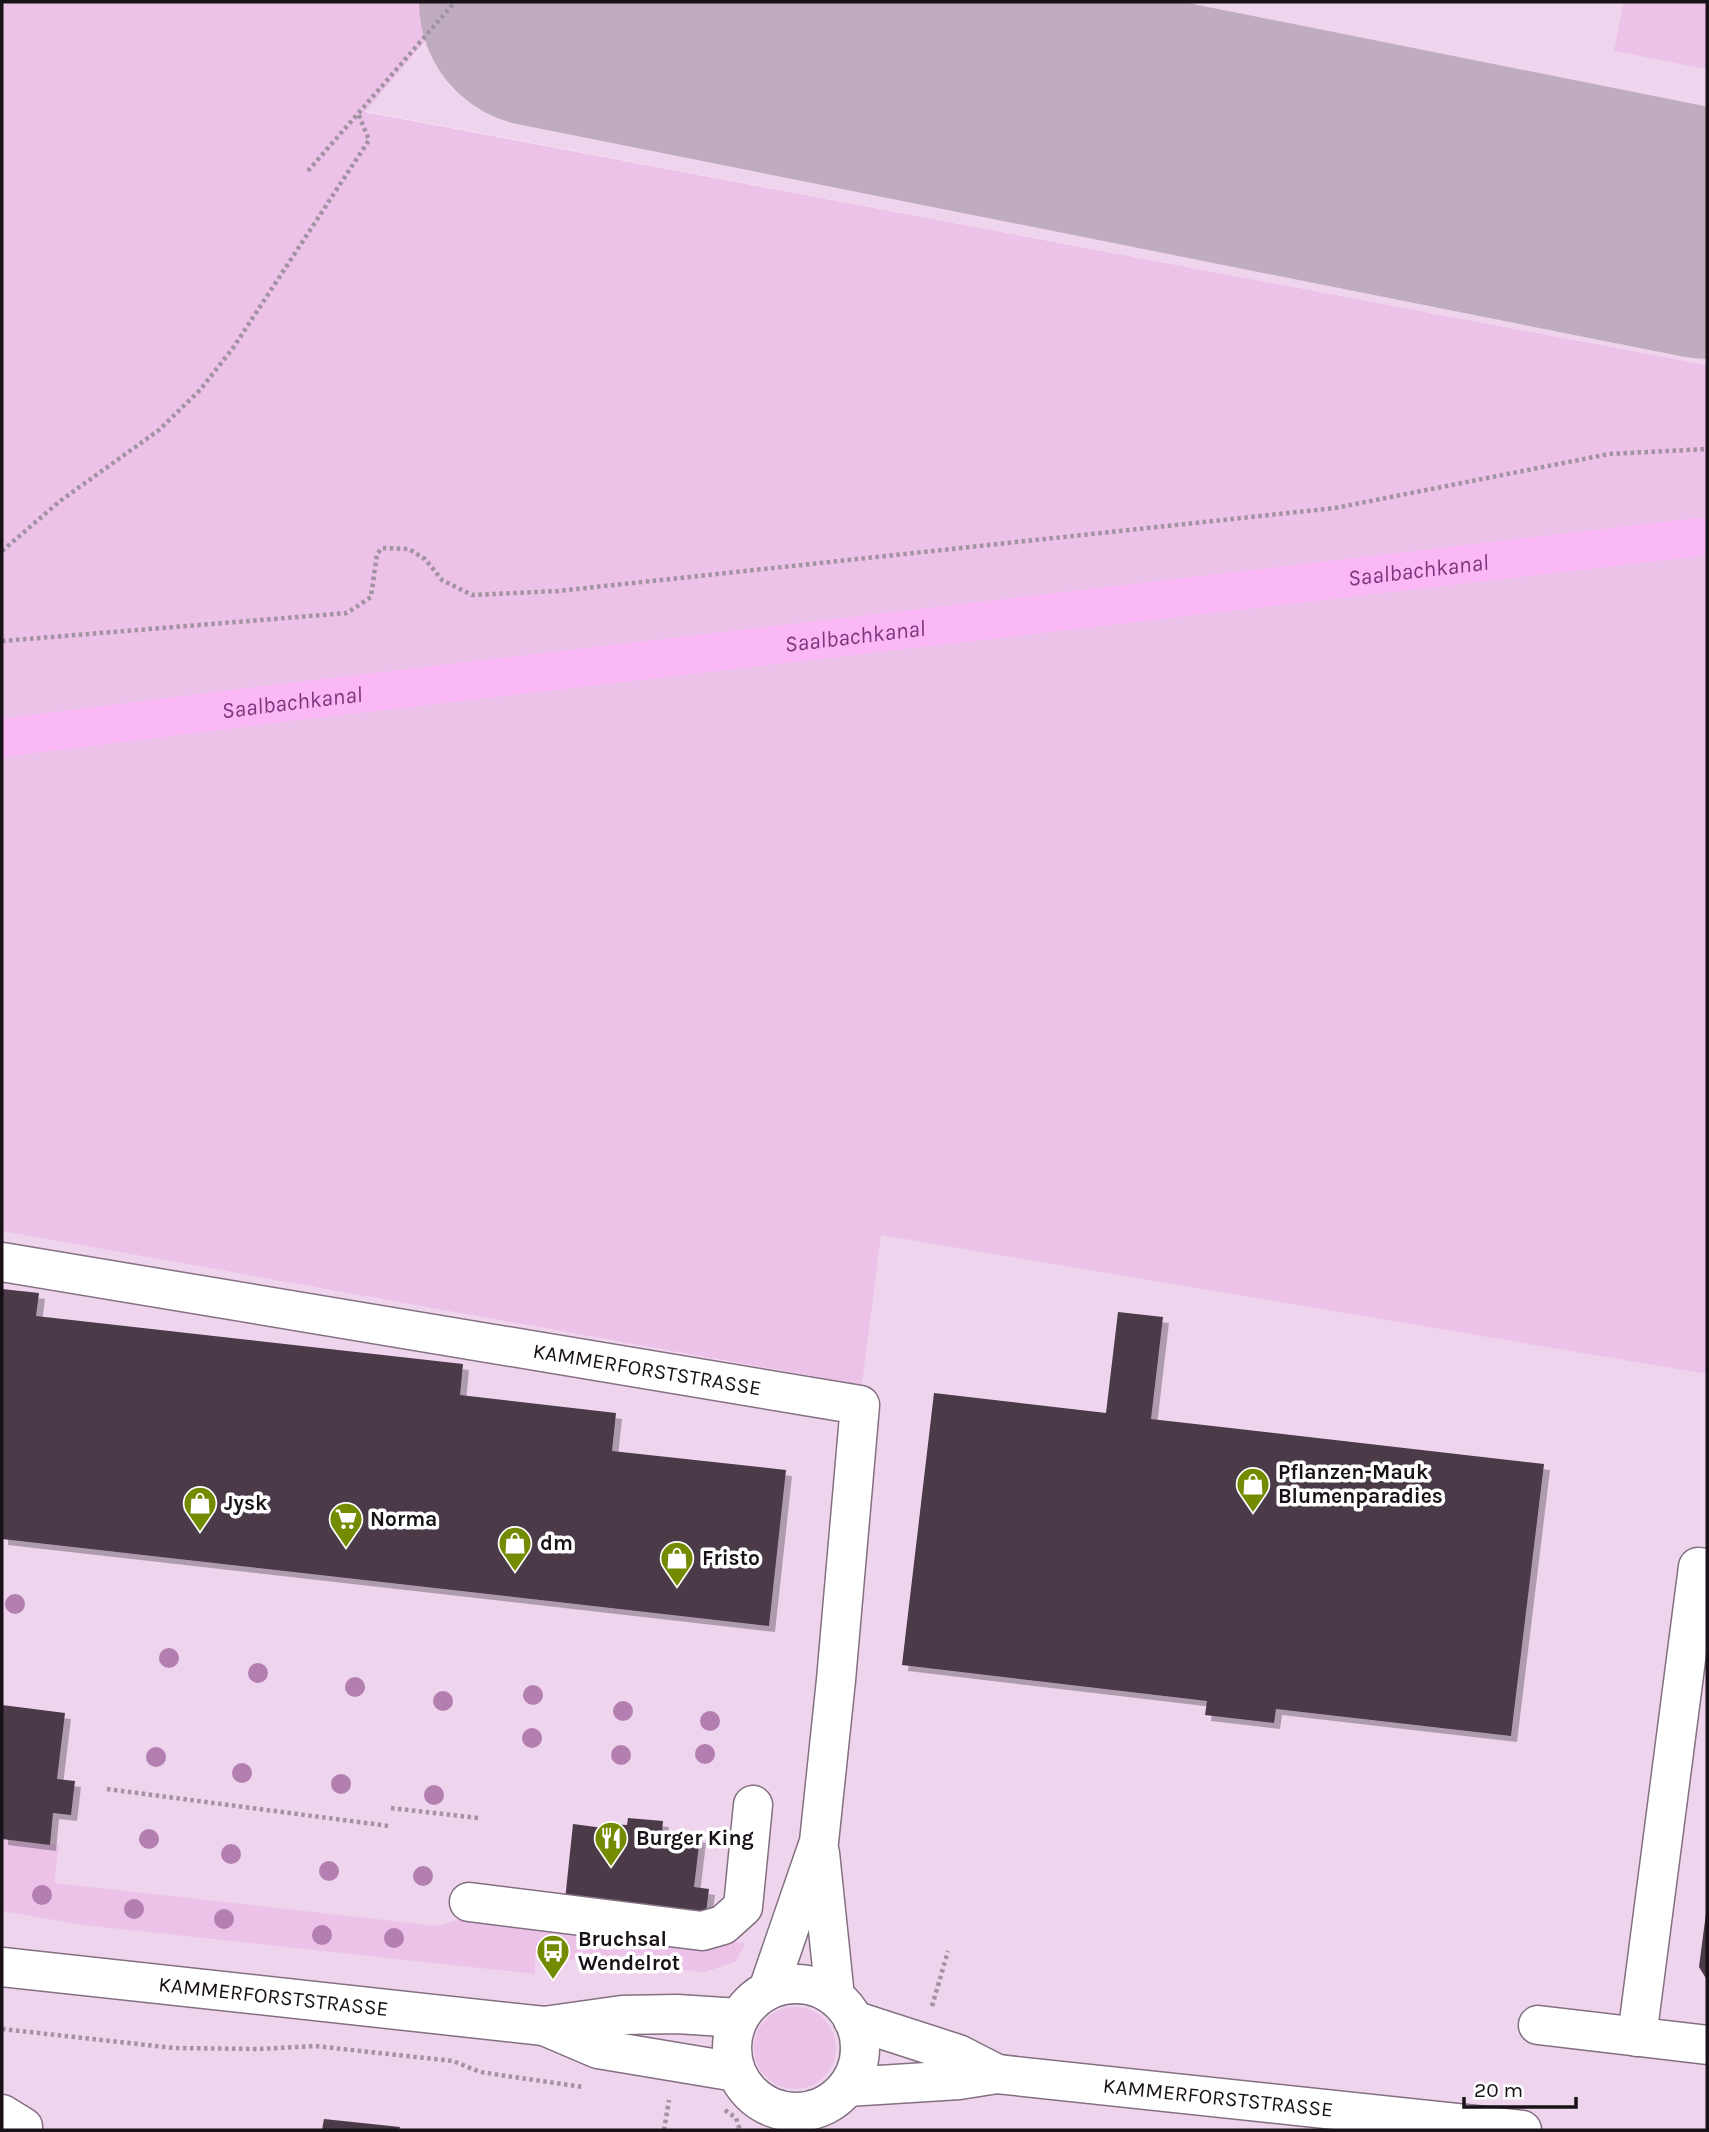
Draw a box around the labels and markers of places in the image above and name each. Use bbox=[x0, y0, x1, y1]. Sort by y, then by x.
place label: Pflanzen-Mauk Blumenparadies bbox=[1278, 1460, 1443, 1508]
shop icon: Pflanzen-Mauk Blumenparadies bbox=[1234, 1465, 1272, 1514]
shop icon: Jysk bbox=[181, 1484, 219, 1533]
place label: Jysk bbox=[224, 1491, 268, 1515]
supermarket icon: Norma bbox=[327, 1500, 365, 1549]
place label: Norma bbox=[370, 1507, 437, 1531]
shop icon: dm bbox=[496, 1524, 534, 1573]
place label: dm bbox=[540, 1531, 573, 1555]
shop icon: Fristo bbox=[658, 1539, 696, 1588]
place label: Fristo bbox=[702, 1546, 760, 1570]
restaurant icon: Burger King bbox=[592, 1819, 630, 1868]
place label: Burger King bbox=[636, 1826, 754, 1850]
place label: Bruchsal Wendelrot bbox=[578, 1927, 680, 1975]
bus stop icon: Bruchsal Wendelrot bbox=[534, 1932, 572, 1981]

